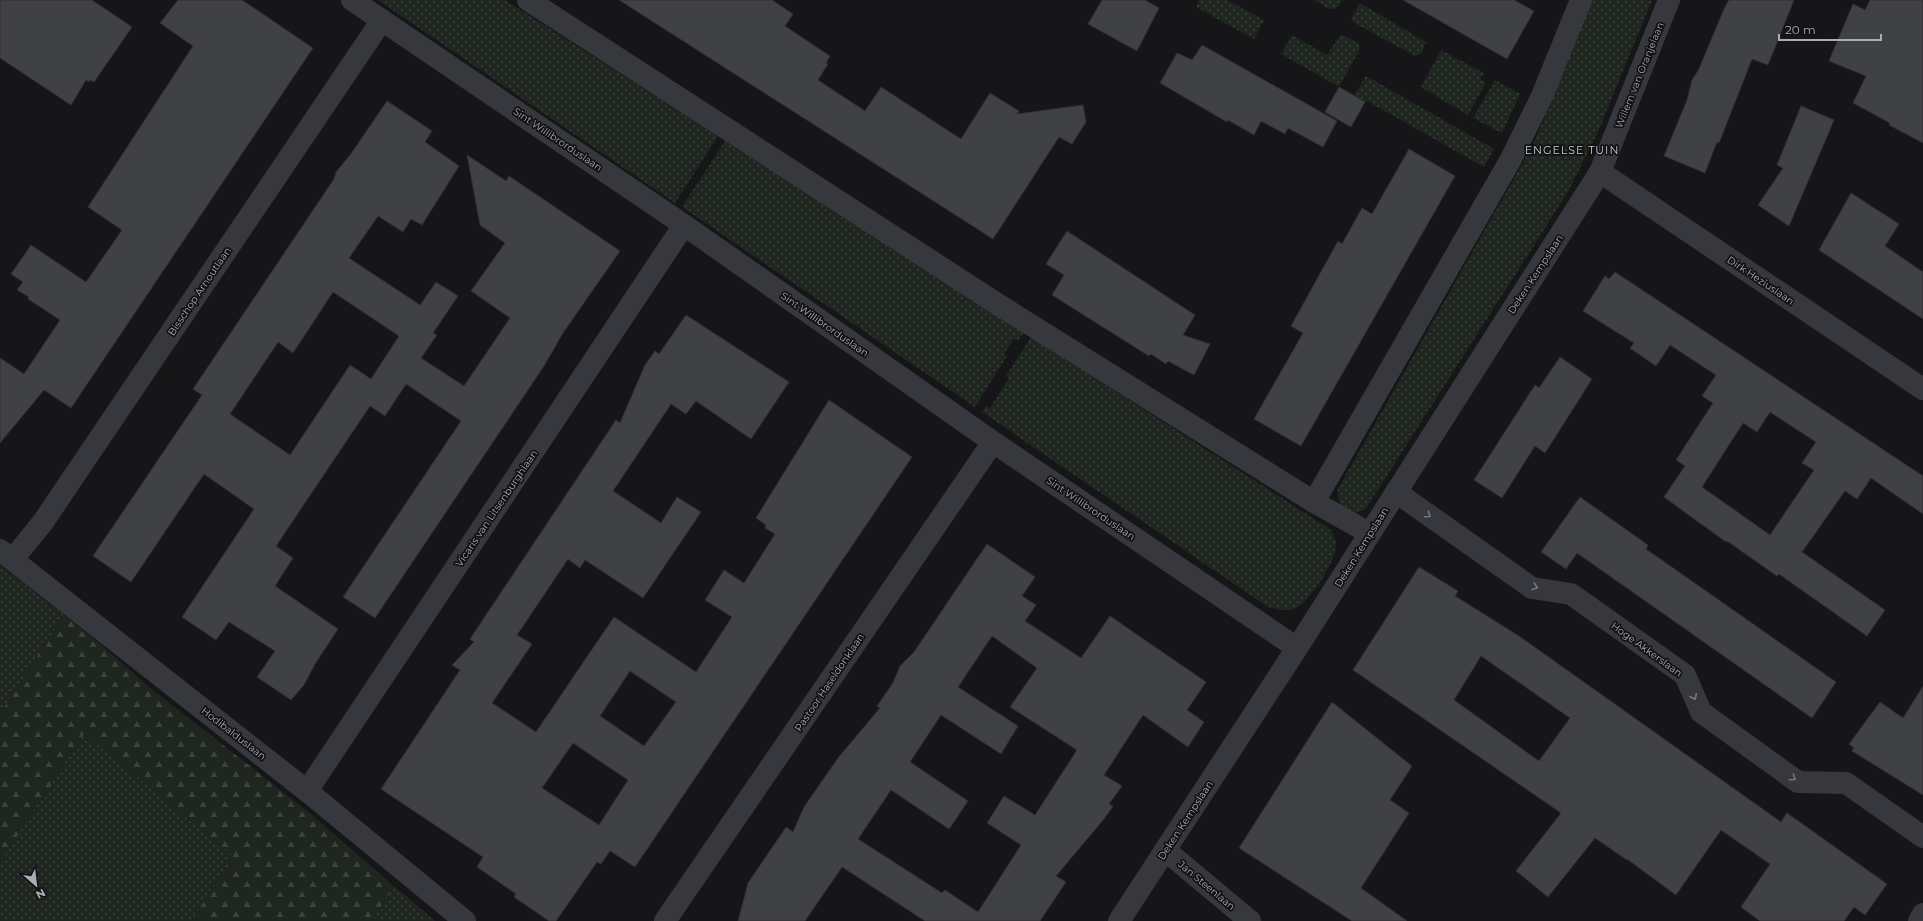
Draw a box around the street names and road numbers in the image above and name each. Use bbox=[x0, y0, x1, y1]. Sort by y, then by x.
street label: Willem van Oranjelaan bbox=[1612, 20, 1667, 130]
street label: Sint Willibrorduslaan bbox=[511, 105, 605, 174]
street label: Deken Kempslaan bbox=[1505, 232, 1566, 316]
street label: Bisschop Arnoutlaan bbox=[165, 244, 234, 338]
street label: Dirk Heziuslaan bbox=[1725, 253, 1797, 308]
street label: Sint Willibrorduslaan bbox=[778, 289, 871, 360]
street label: Vicaris van Litsenburghlaan bbox=[452, 447, 540, 569]
street label: Sint Willibrorduslaan bbox=[1044, 474, 1138, 543]
street label: Deken Kempslaan bbox=[1332, 505, 1391, 590]
street label: Hoge Akkerslaan bbox=[1609, 619, 1685, 680]
street label: Pastoor Haseldonklaan bbox=[792, 631, 867, 734]
street label: Hodibalduslaan bbox=[199, 704, 269, 763]
street label: Deken Kempslaan bbox=[1155, 778, 1216, 862]
street label: Jan Steenlaan bbox=[1175, 857, 1238, 913]

